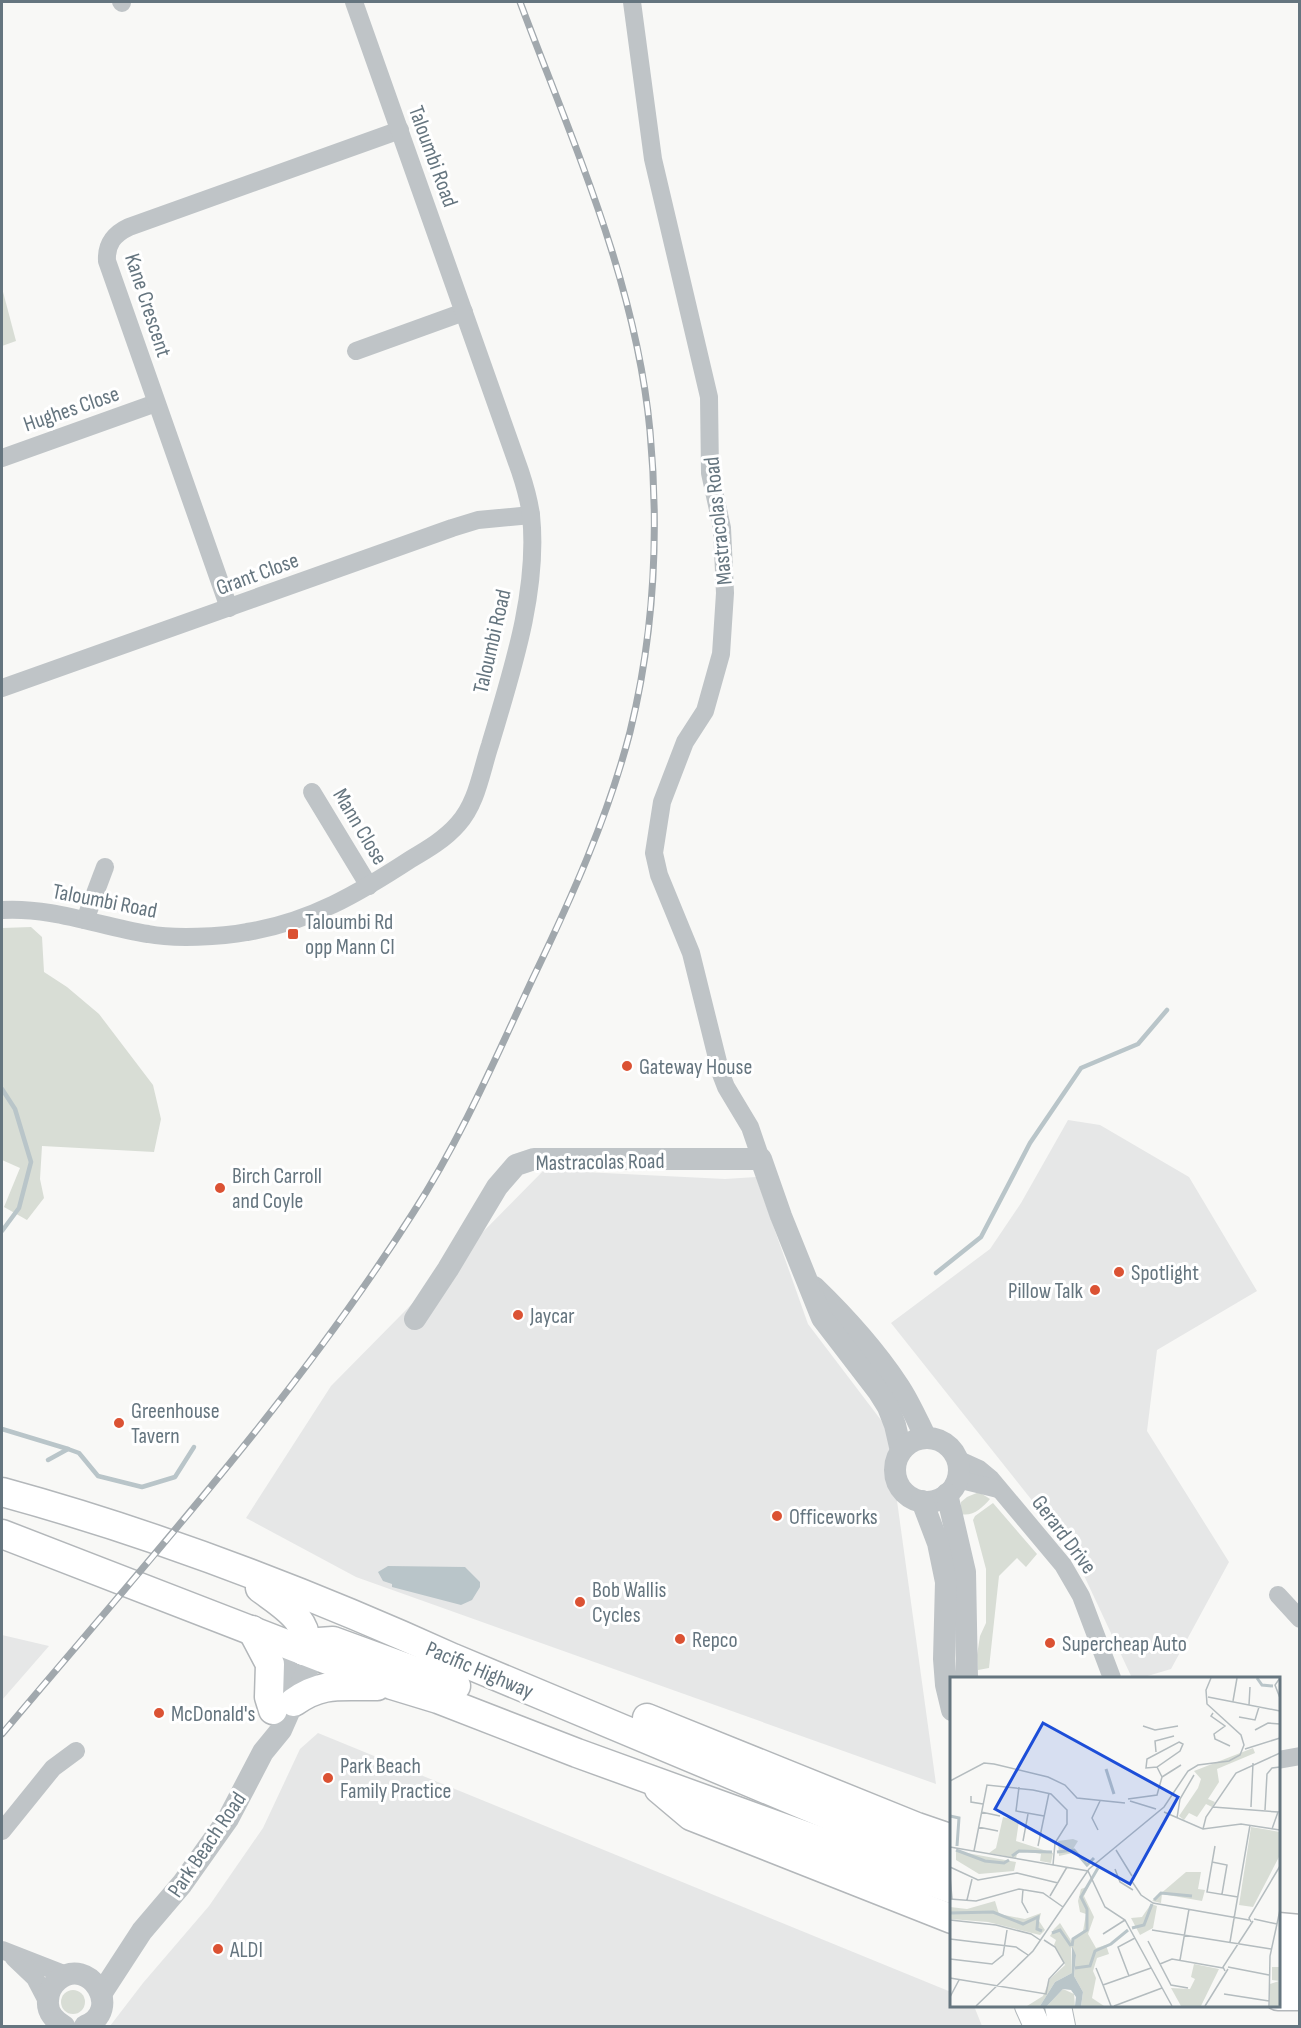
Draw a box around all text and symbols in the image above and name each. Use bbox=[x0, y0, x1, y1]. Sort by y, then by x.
street label: Taloumbi Road bbox=[402, 102, 463, 211]
street label: Kane Crescent bbox=[118, 250, 177, 361]
street label: Hughes Close bbox=[20, 380, 123, 438]
street label: Mastracolas Road bbox=[698, 455, 739, 586]
street label: Grant Close bbox=[213, 547, 302, 602]
street label: Taloumbi Road bbox=[467, 587, 518, 696]
street label: Mann Close bbox=[326, 784, 393, 870]
street label: Taloumbi Road bbox=[50, 878, 159, 925]
place label: Taloumbi Rd opp Mann Cl bbox=[305, 909, 394, 961]
marker: Taloumbi Rd opp Mann Cl bbox=[286, 927, 300, 941]
place label: Gateway House bbox=[639, 1054, 752, 1081]
marker: Gateway House bbox=[620, 1059, 634, 1073]
street label: Mastracolas Road bbox=[535, 1148, 665, 1177]
place label: Birch Carroll and Coyle bbox=[232, 1163, 322, 1215]
marker: Birch Carroll and Coyle bbox=[213, 1181, 227, 1195]
place label: Spotlight bbox=[1131, 1260, 1199, 1287]
marker: Spotlight bbox=[1112, 1265, 1126, 1279]
place label: Pillow Talk bbox=[1008, 1278, 1084, 1305]
marker: Pillow Talk bbox=[1088, 1283, 1102, 1297]
place label: Jaycar bbox=[529, 1303, 574, 1330]
marker: Jaycar bbox=[511, 1308, 525, 1322]
place label: Greenhouse Tavern bbox=[131, 1398, 220, 1450]
marker: Greenhouse Tavern bbox=[112, 1416, 126, 1430]
street label: Gerard Drive bbox=[1026, 1490, 1102, 1580]
place label: Officeworks bbox=[789, 1504, 878, 1531]
marker: Officeworks bbox=[770, 1509, 784, 1523]
place label: Bob Wallis Cycles bbox=[592, 1577, 666, 1629]
marker: Bob Wallis Cycles bbox=[573, 1595, 587, 1609]
place label: Repco bbox=[692, 1627, 738, 1654]
place label: Supercheap Auto bbox=[1062, 1631, 1187, 1658]
marker: Repco bbox=[673, 1632, 687, 1646]
street label: Pacific Highway bbox=[421, 1636, 538, 1705]
marker: Supercheap Auto bbox=[1043, 1636, 1057, 1650]
inset map bbox=[950, 1677, 1280, 2007]
place label: McDonald's bbox=[171, 1701, 255, 1728]
marker: McDonald's bbox=[152, 1706, 166, 1720]
place label: Park Beach Family Practice bbox=[340, 1753, 451, 1805]
marker: Park Beach Family Practice bbox=[321, 1771, 335, 1785]
street label: Park Beach Road bbox=[162, 1787, 252, 1903]
place label: ALDI bbox=[229, 1937, 263, 1964]
marker: ALDI bbox=[211, 1942, 225, 1956]

